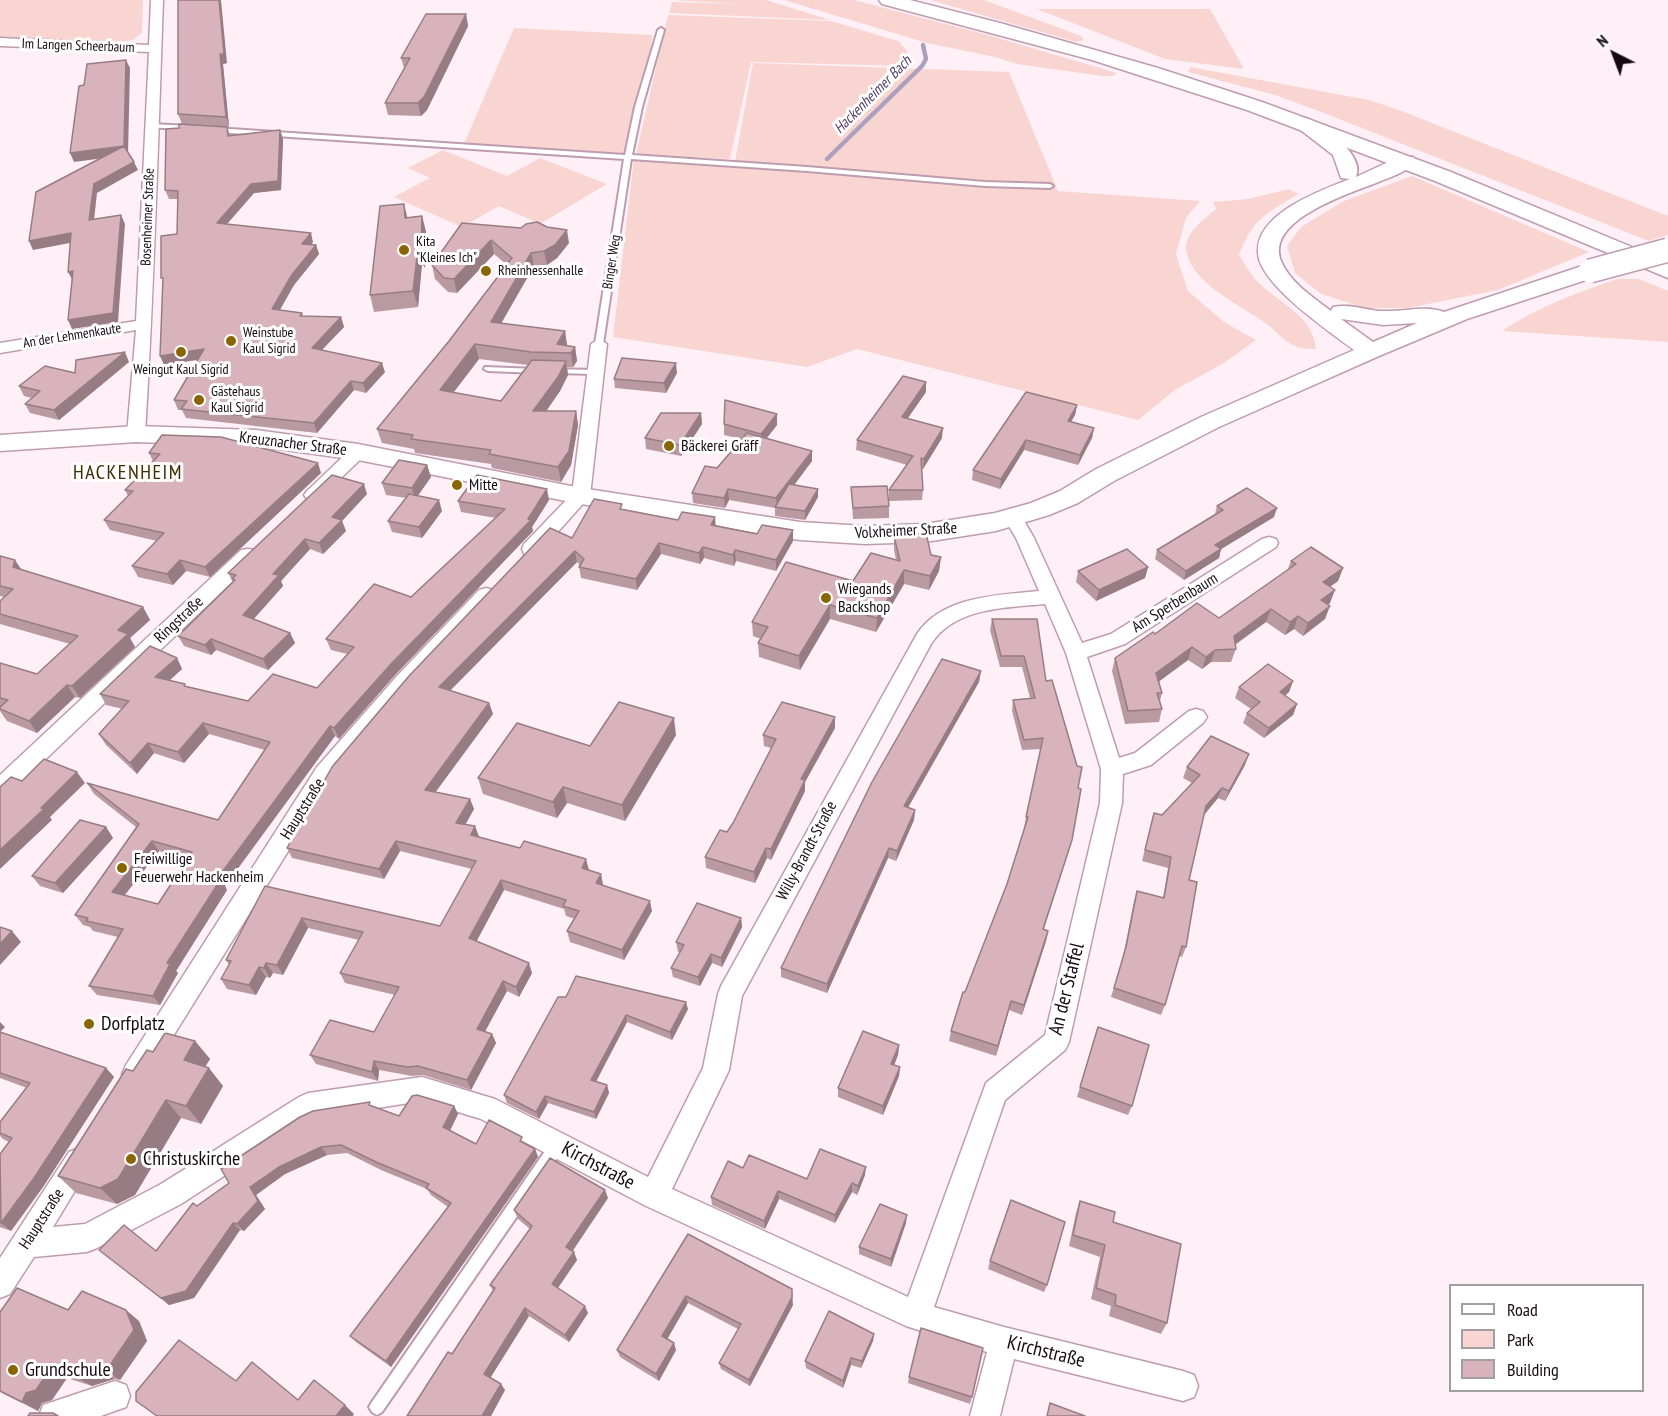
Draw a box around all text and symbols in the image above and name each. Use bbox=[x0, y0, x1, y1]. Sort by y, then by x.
north arrow bbox=[1584, 24, 1644, 84]
text: N bbox=[1592, 30, 1612, 51]
street label: Im Langen Scheerbaum bbox=[21, 36, 135, 56]
water label: Hackenheimer Bach bbox=[831, 53, 915, 137]
street label: Bosenheimer Straße bbox=[138, 168, 158, 266]
place label: Kita "Kleines Ich" bbox=[416, 234, 477, 266]
street label: Binger Weg bbox=[599, 234, 625, 290]
marker: Kita "Kleines Ich" bbox=[397, 243, 411, 257]
place label: Rheinhessenhalle bbox=[498, 263, 583, 279]
marker: Rheinhessenhalle bbox=[479, 264, 493, 278]
street label: An der Lehmenkaute bbox=[22, 320, 122, 352]
place label: Weinstube Kaul Sigrid bbox=[243, 325, 296, 358]
marker: Weinstube Kaul Sigrid bbox=[224, 334, 238, 348]
marker: Weingut Kaul Sigrid bbox=[174, 345, 188, 359]
place label: Weingut Kaul Sigrid bbox=[133, 362, 229, 378]
place label: Gästehaus Kaul Sigrid bbox=[211, 384, 264, 416]
marker: Gästehaus Kaul Sigrid bbox=[192, 393, 206, 407]
street label: Kreuznacher Straße bbox=[238, 428, 348, 460]
place label: Bäckerei Gräff bbox=[681, 436, 758, 456]
marker: Bäckerei Gräff bbox=[662, 439, 676, 453]
district label: HACKENHEIM bbox=[73, 461, 183, 485]
place label: Mitte bbox=[469, 475, 498, 495]
marker: Mitte bbox=[450, 478, 464, 492]
street label: Volxheimer Straße bbox=[854, 519, 958, 543]
street label: Am Sperbenbaum bbox=[1129, 569, 1221, 637]
place label: Wiegands Backshop bbox=[838, 579, 891, 617]
marker: Wiegands Backshop bbox=[819, 591, 833, 605]
street label: Ringstraße bbox=[150, 592, 208, 648]
street label: Hauptstraße bbox=[277, 775, 329, 843]
street label: Willy-Brandt-Straße bbox=[773, 798, 841, 904]
place label: Freiwillige Feuerwehr Hackenheim bbox=[134, 849, 264, 887]
marker: Freiwillige Feuerwehr Hackenheim bbox=[115, 861, 129, 875]
street label: An der Staffel bbox=[1044, 940, 1090, 1038]
place label: Dorfplatz bbox=[101, 1012, 165, 1036]
marker: Dorfplatz bbox=[82, 1017, 96, 1031]
street label: Kirchstraße bbox=[557, 1137, 639, 1195]
place label: Christuskirche bbox=[143, 1147, 240, 1171]
marker: Christuskirche bbox=[124, 1152, 138, 1166]
street label: Hauptstraße bbox=[15, 1185, 69, 1253]
legend bbox=[1449, 1284, 1644, 1392]
text: Road bbox=[1507, 1298, 1538, 1321]
text: Park bbox=[1507, 1328, 1534, 1351]
street label: Kirchstraße bbox=[1005, 1331, 1087, 1373]
place label: Grundschule bbox=[25, 1358, 111, 1382]
text: Building bbox=[1507, 1358, 1559, 1381]
marker: Grundschule bbox=[6, 1363, 20, 1377]

